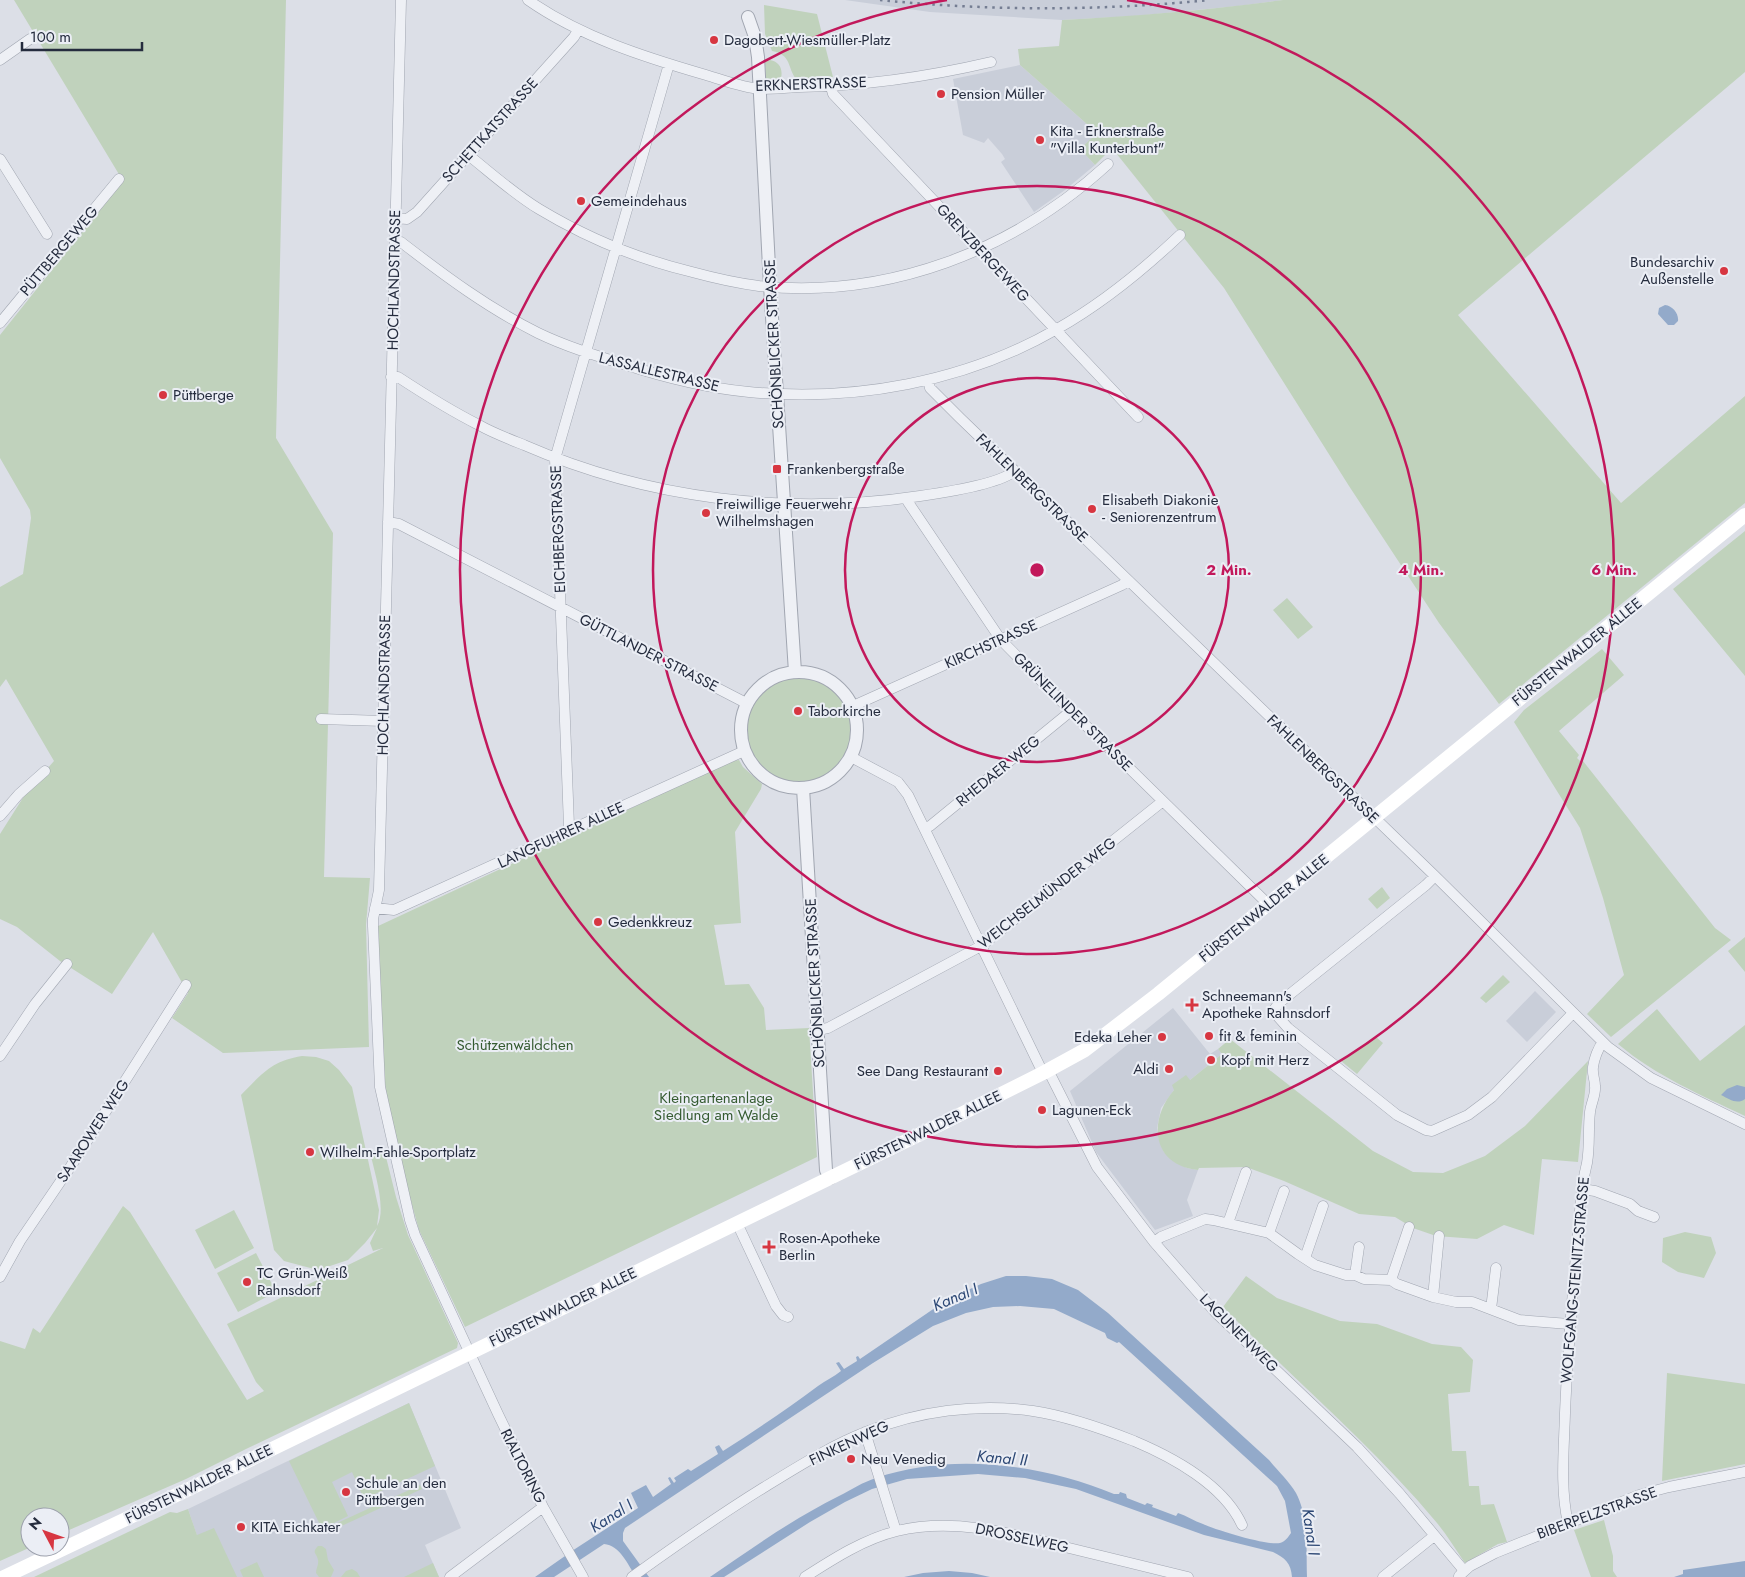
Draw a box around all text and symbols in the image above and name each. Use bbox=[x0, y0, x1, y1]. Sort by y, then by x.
scale bar bbox=[22, 20, 142, 52]
text: 100 m bbox=[30, 26, 71, 48]
place label: Dagobert-Wiesmüller-Platz bbox=[724, 29, 891, 51]
marker: Dagobert-Wiesmüller-Platz bbox=[708, 34, 720, 46]
street label: ERKNERSTRASSE bbox=[755, 71, 867, 97]
street label: SCHETTKATSTRASSE bbox=[437, 73, 543, 187]
place label: Pension Müller bbox=[951, 83, 1046, 105]
marker: Pension Müller bbox=[935, 88, 947, 100]
place label: Kita - Erknerstraße "Villa Kunterbunt" bbox=[1050, 120, 1165, 159]
marker: Kita - Erknerstraße "Villa Kunterbunt" bbox=[1034, 134, 1046, 146]
place label: Gemeindehaus bbox=[591, 190, 687, 212]
marker: Gemeindehaus bbox=[575, 195, 587, 207]
street label: GRENZBERGEWEG bbox=[931, 199, 1035, 307]
street label: PÜTTBERGEWEG bbox=[15, 201, 103, 301]
street label: HOCHLANDSTRASSE bbox=[382, 209, 406, 351]
place label: Bundesarchiv Außenstelle bbox=[1630, 251, 1714, 290]
street label: SCHÖNBLICKER STRASSE bbox=[759, 259, 789, 429]
marker: Bundesarchiv Außenstelle bbox=[1718, 265, 1730, 277]
street label: LASSALLESTRASSE bbox=[596, 346, 722, 398]
place label: Püttberge bbox=[173, 384, 234, 406]
marker: Püttberge bbox=[157, 389, 169, 401]
street label: FAHLENBERGSTRASSE bbox=[971, 428, 1093, 548]
place label: Frankenbergstraße bbox=[787, 458, 905, 480]
marker: Frankenbergstraße bbox=[771, 463, 783, 475]
street label: EICHBERGSTRASSE bbox=[545, 465, 571, 593]
place label: Elisabeth Diakonie - Seniorenzentrum bbox=[1102, 489, 1219, 528]
place label: Freiwillige Feuerwehr Wilhelmshagen bbox=[716, 493, 853, 532]
marker: Elisabeth Diakonie - Seniorenzentrum bbox=[1086, 503, 1098, 515]
marker: Freiwillige Feuerwehr Wilhelmshagen bbox=[700, 507, 712, 519]
text: 2 Min. bbox=[1206, 559, 1252, 581]
text: 4 Min. bbox=[1398, 559, 1444, 581]
text: 6 Min. bbox=[1591, 559, 1637, 581]
centre of rings bbox=[1028, 561, 1046, 579]
street label: FÜRSTENWALDER ALLEE bbox=[1507, 593, 1647, 711]
street label: GÜTTLANDER STRASSE bbox=[576, 608, 722, 698]
street label: HOCHLANDSTRASSE bbox=[372, 614, 396, 756]
street label: KIRCHSTRASSE bbox=[941, 614, 1041, 674]
street label: GRÜNELINDER STRASSE bbox=[1008, 647, 1138, 777]
place label: Taborkirche bbox=[808, 700, 881, 722]
marker: Taborkirche bbox=[792, 705, 804, 717]
street label: FAHLENBERGSTRASSE bbox=[1262, 709, 1384, 829]
street label: RHEDAER WEG bbox=[951, 730, 1045, 812]
street label: LANGFUHRER ALLEE bbox=[494, 796, 628, 874]
street label: WEICHSELMÜNDER WEG bbox=[973, 832, 1121, 954]
street label: FÜRSTENWALDER ALLEE bbox=[1194, 849, 1334, 967]
street label: SCHÖNBLICKER STRASSE bbox=[800, 898, 830, 1068]
place label: Gedenkkreuz bbox=[608, 911, 692, 933]
marker: Gedenkkreuz bbox=[592, 916, 604, 928]
place label: Schneemann's Apotheke Rahnsdorf bbox=[1202, 985, 1331, 1024]
marker: Schneemann's Apotheke Rahnsdorf bbox=[1186, 999, 1198, 1011]
place label: fit & feminin bbox=[1219, 1025, 1297, 1047]
place label: Edeka Leher bbox=[1074, 1026, 1153, 1048]
marker: fit & feminin bbox=[1203, 1030, 1215, 1042]
marker: Edeka Leher bbox=[1156, 1031, 1168, 1043]
park label: Schützenwäldchen bbox=[456, 1034, 574, 1056]
place label: Kopf mit Herz bbox=[1221, 1049, 1309, 1071]
marker: Kopf mit Herz bbox=[1205, 1054, 1217, 1066]
place label: Aldi bbox=[1133, 1058, 1159, 1080]
place label: See Dang Restaurant bbox=[857, 1060, 988, 1082]
marker: Aldi bbox=[1163, 1063, 1175, 1075]
marker: See Dang Restaurant bbox=[992, 1065, 1004, 1077]
street label: SAAROWER WEG bbox=[51, 1075, 135, 1187]
street label: FÜRSTENWALDER ALLEE bbox=[851, 1085, 1005, 1175]
park label: Kleingartenanlage Siedlung am Walde bbox=[654, 1087, 778, 1126]
place label: Lagunen-Eck bbox=[1052, 1099, 1131, 1121]
marker: Lagunen-Eck bbox=[1036, 1104, 1048, 1116]
place label: Wilhelm-Fahle-Sportplatz bbox=[320, 1141, 476, 1163]
marker: Wilhelm-Fahle-Sportplatz bbox=[304, 1146, 316, 1158]
street label: WOLFGANG-STEINITZ-STRASSE bbox=[1555, 1176, 1595, 1384]
place label: Rosen-Apotheke Berlin bbox=[779, 1227, 881, 1266]
marker: Rosen-Apotheke Berlin bbox=[763, 1241, 775, 1253]
place label: TC Grün-Weiß Rahnsdorf bbox=[257, 1262, 348, 1301]
street label: FÜRSTENWALDER ALLEE bbox=[486, 1262, 640, 1352]
marker: TC Grün-Weiß Rahnsdorf bbox=[241, 1276, 253, 1288]
water label: Kanal I bbox=[929, 1277, 982, 1317]
street label: LAGUNENWEG bbox=[1194, 1288, 1284, 1378]
street label: FINKENWEG bbox=[805, 1415, 893, 1471]
street label: RIALTORING bbox=[495, 1425, 551, 1507]
street label: FÜRSTENWALDER ALLEE bbox=[122, 1439, 276, 1529]
water label: Kanal II bbox=[976, 1444, 1029, 1472]
place label: Neu Venedig bbox=[861, 1448, 946, 1470]
marker: Neu Venedig bbox=[845, 1453, 857, 1465]
place label: Schule an den Püttbergen bbox=[356, 1472, 447, 1511]
street label: BIBERPELZSTRASSE bbox=[1534, 1481, 1660, 1545]
marker: Schule an den Püttbergen bbox=[340, 1486, 352, 1498]
water label: Kanal I bbox=[585, 1493, 638, 1538]
north arrow bbox=[20, 1507, 70, 1557]
water label: Kanal I bbox=[1296, 1507, 1326, 1558]
text: N bbox=[24, 1513, 46, 1534]
place label: KITA Eichkater bbox=[251, 1516, 341, 1538]
street label: DROSSELWEG bbox=[973, 1517, 1071, 1559]
marker: KITA Eichkater bbox=[235, 1521, 247, 1533]

